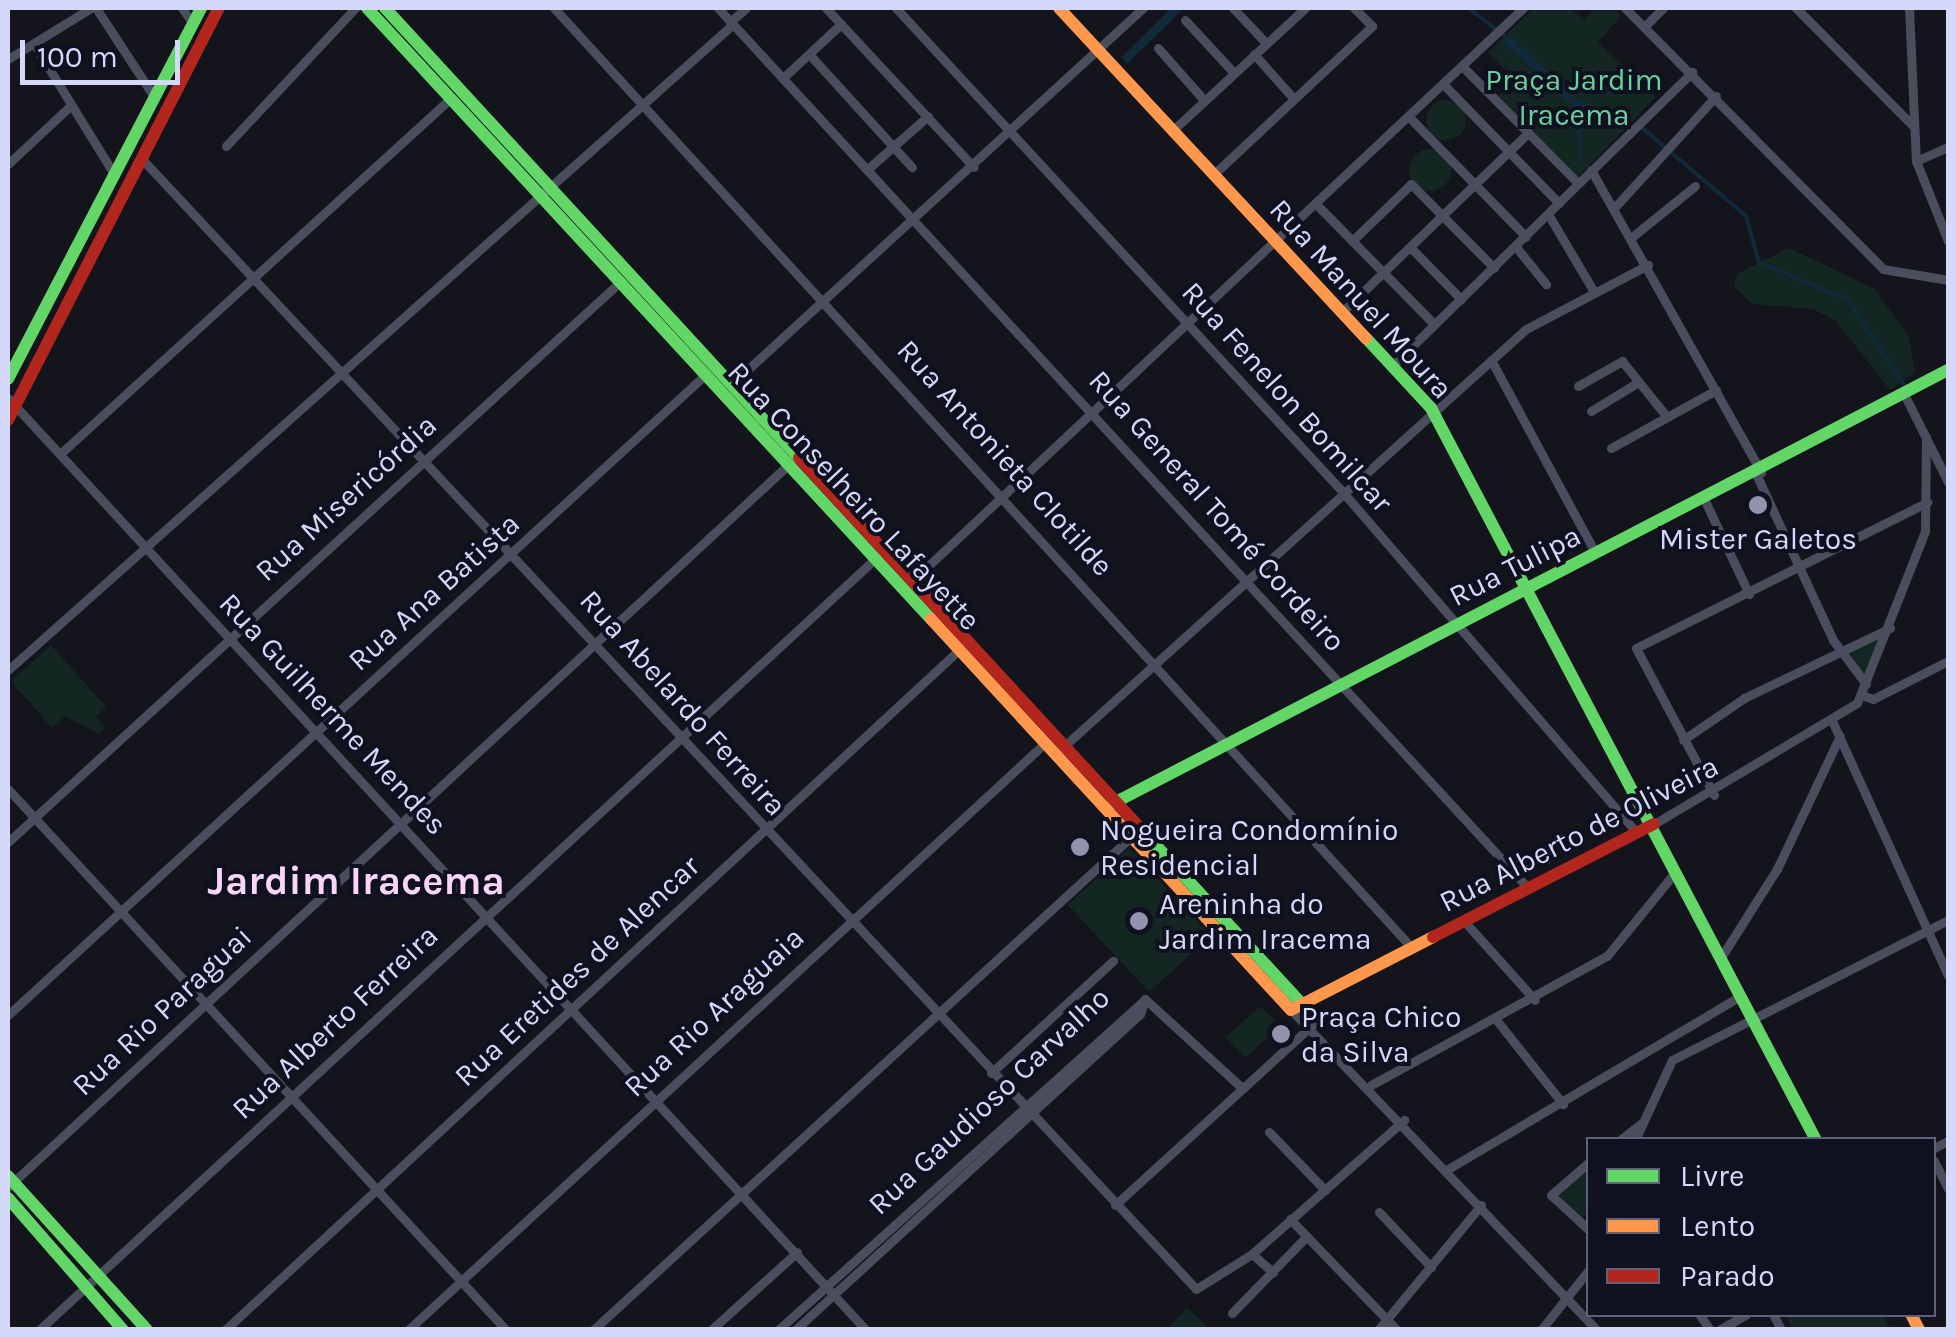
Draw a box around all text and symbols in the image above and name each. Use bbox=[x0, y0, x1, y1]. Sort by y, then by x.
scale bar bbox=[25, 20, 185, 82]
text: 100 m bbox=[37, 39, 118, 75]
park label: Praça Jardim Iracema bbox=[1485, 62, 1663, 132]
street label: Rua Manuel Moura bbox=[1262, 192, 1460, 406]
street label: Rua Fenelon Bomilcar bbox=[1174, 274, 1400, 520]
street label: Rua Antonieta Clotilde bbox=[889, 332, 1121, 584]
street label: Rua Conselheiro Lafayette bbox=[720, 354, 988, 638]
street label: Rua General Tomé Cordeiro bbox=[1081, 363, 1353, 659]
street label: Rua Misericórdia bbox=[248, 407, 444, 589]
marker: Mister Galetos bbox=[1747, 494, 1769, 516]
street label: Rua Ana Batista bbox=[341, 506, 527, 678]
street label: Rua Tulipa bbox=[1443, 518, 1587, 614]
place label: Mister Galetos bbox=[1659, 521, 1857, 557]
street label: Rua Abelardo Ferreira bbox=[572, 583, 794, 823]
street label: Rua Guilherme Mendes bbox=[211, 586, 455, 842]
street label: Rua Alberto de Oliveira bbox=[1433, 748, 1725, 920]
place label: Nogueira Condomínio Residencial bbox=[1100, 812, 1398, 882]
marker: Nogueira Condomínio Residencial bbox=[1069, 836, 1091, 858]
street label: Rua Eretides de Alencar bbox=[447, 848, 707, 1094]
district label: Jardim Iracema bbox=[207, 857, 505, 905]
place label: Areninha do Jardim Iracema bbox=[1159, 886, 1372, 956]
marker: Areninha do Jardim Iracema bbox=[1128, 910, 1150, 932]
street label: Rua Alberto Ferreira bbox=[225, 917, 445, 1127]
street label: Rua Rio Paraguai bbox=[65, 919, 259, 1103]
street label: Rua Rio Araguaia bbox=[617, 919, 811, 1105]
street label: Rua Gaudioso Carvalho bbox=[861, 980, 1117, 1222]
place label: Praça Chico da Silva bbox=[1301, 999, 1461, 1070]
marker: Praça Chico da Silva bbox=[1270, 1023, 1292, 1045]
legend bbox=[1586, 1137, 1936, 1317]
text: Livre bbox=[1680, 1158, 1744, 1194]
text: Lento bbox=[1680, 1208, 1755, 1244]
text: Parado bbox=[1680, 1258, 1775, 1294]

